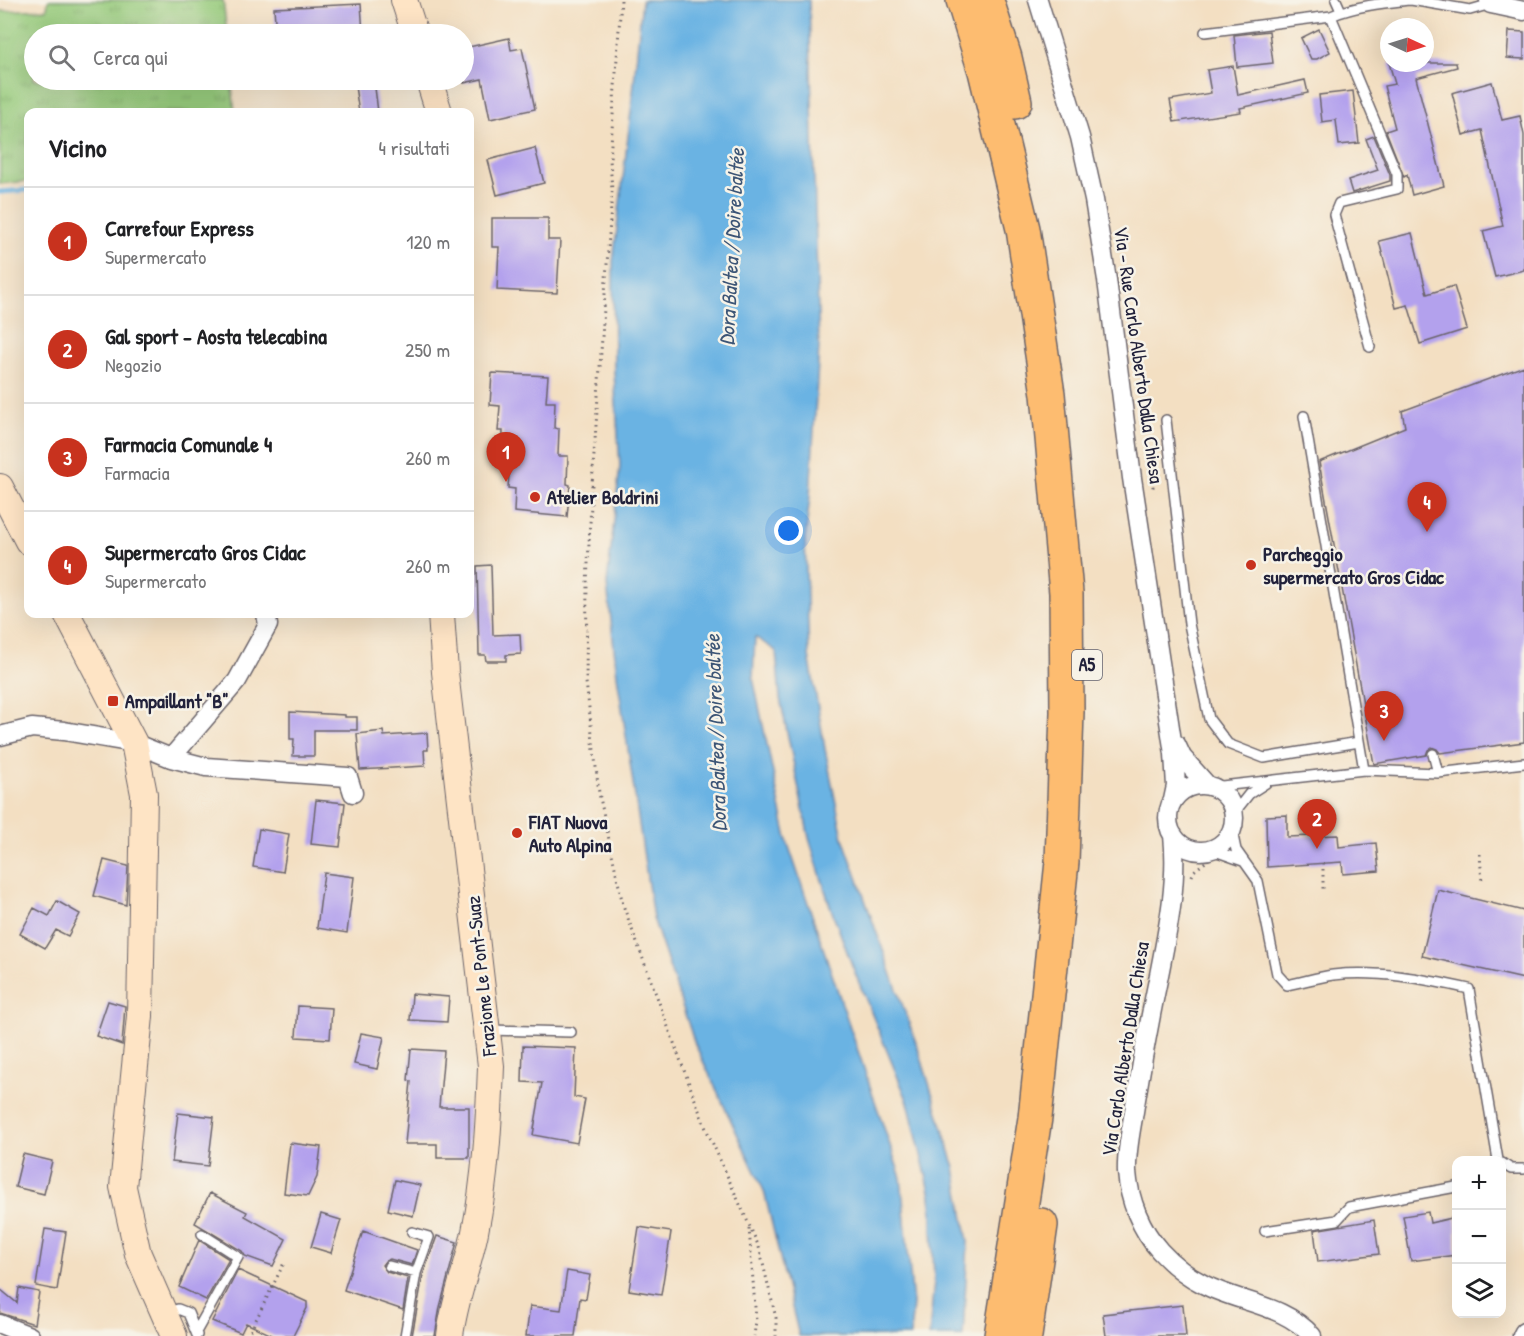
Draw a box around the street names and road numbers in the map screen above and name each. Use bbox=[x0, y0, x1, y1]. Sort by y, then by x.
street label: Via - Rue Carlo Alberto Dalla Chiesa bbox=[1108, 225, 1171, 485]
road number: A5 bbox=[1072, 650, 1102, 680]
street label: Frazione Le Pont-Suaz bbox=[459, 894, 502, 1059]
street label: Via Carlo Alberto Dalla Chiesa bbox=[1094, 940, 1155, 1158]

